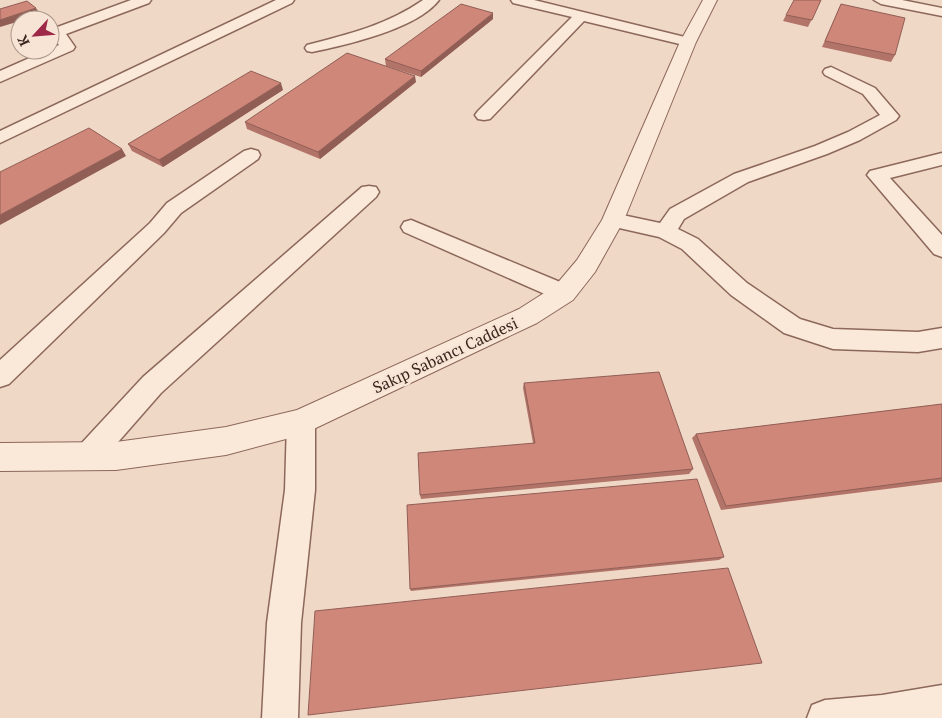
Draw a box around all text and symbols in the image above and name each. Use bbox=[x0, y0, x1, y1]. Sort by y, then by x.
north arrow bbox=[10, 10, 60, 60]
text: K bbox=[12, 32, 34, 50]
street label: Sakıp Sabancı Caddesi bbox=[369, 312, 521, 398]

